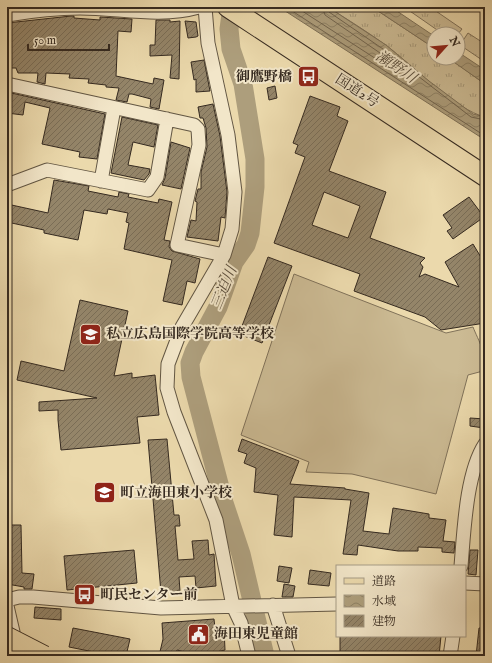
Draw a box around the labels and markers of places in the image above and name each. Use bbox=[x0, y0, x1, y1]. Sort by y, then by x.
bus stop icon: 御鷹野橋 bbox=[295, 64, 321, 90]
place label: 御鷹野橋 bbox=[236, 68, 292, 86]
school or university icon: 私立広島国際学院高等学校 bbox=[77, 321, 103, 347]
place label: 私立広島国際学院高等学校 bbox=[106, 325, 274, 343]
school or university icon: 町立海田東小学校 bbox=[91, 480, 117, 506]
place label: 町立海田東小学校 bbox=[120, 484, 232, 502]
bus stop icon: 町民センター前 bbox=[72, 582, 98, 608]
place label: 町民センター前 bbox=[100, 586, 197, 604]
public building icon: 海田東児童館 bbox=[186, 621, 212, 647]
place label: 海田東児童館 bbox=[214, 625, 298, 643]

